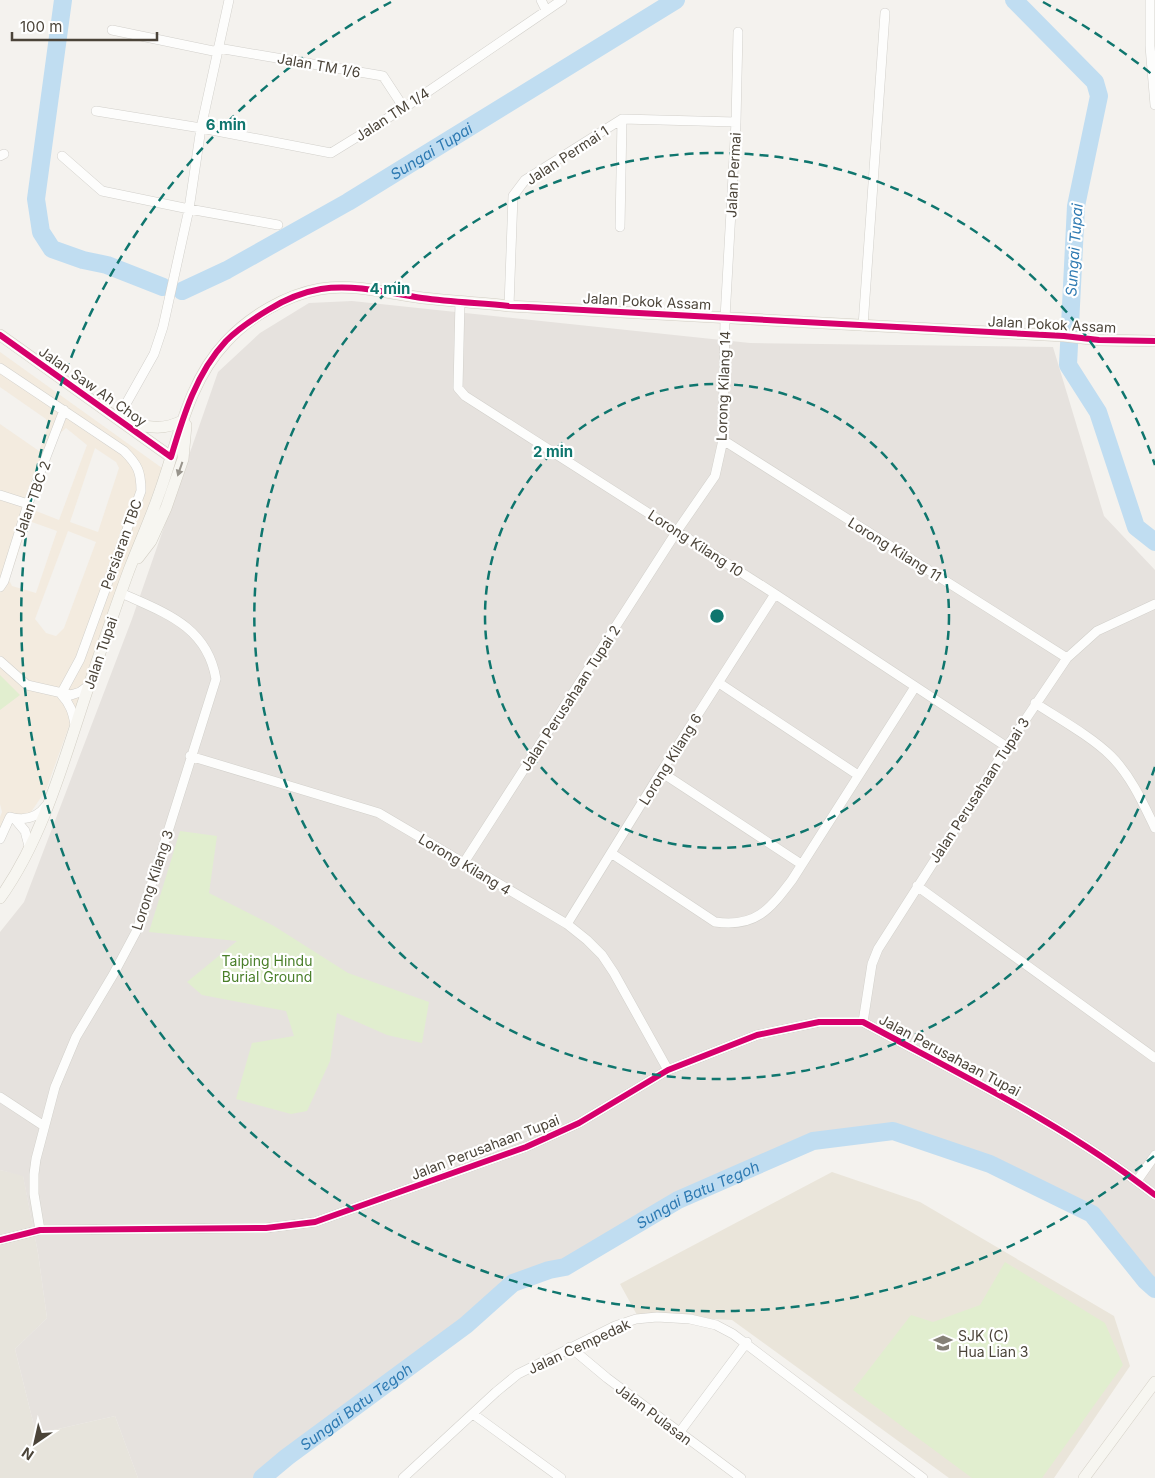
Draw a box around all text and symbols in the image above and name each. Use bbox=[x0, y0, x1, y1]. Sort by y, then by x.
scale bar bbox=[12, 10, 158, 42]
text: 100 m bbox=[20, 17, 62, 36]
street label: Jalan TM 1/6 bbox=[276, 49, 362, 81]
street label: Jalan TM 1/4 bbox=[352, 84, 432, 144]
text: 6 min bbox=[206, 115, 246, 134]
water label: Sungai Tupai bbox=[386, 118, 476, 183]
street label: Jalan Permai 1 bbox=[523, 122, 611, 188]
street label: Jalan Permai bbox=[722, 132, 744, 218]
water label: Sungai Tupai bbox=[1061, 203, 1087, 297]
text: 4 min bbox=[370, 279, 410, 298]
street label: Jalan Pokok Assam bbox=[582, 289, 712, 313]
street label: Jalan Pokok Assam bbox=[987, 312, 1117, 336]
street label: Lorong Kilang 14 bbox=[713, 331, 733, 441]
street label: Jalan Saw Ah Choy bbox=[36, 342, 150, 430]
text: 2 min bbox=[533, 442, 573, 461]
street label: Jalan TBC 2 bbox=[10, 458, 54, 540]
one-way arrow bbox=[175, 461, 183, 476]
street label: Persiaran TBC bbox=[97, 497, 145, 591]
street label: Lorong Kilang 10 bbox=[645, 506, 747, 580]
street label: Lorong Kilang 11 bbox=[845, 513, 945, 585]
centre of rings bbox=[708, 607, 726, 625]
street label: Jalan Tupai bbox=[80, 615, 120, 691]
street label: Jalan Perusahaan Tupai 2 bbox=[517, 622, 623, 774]
street label: Lorong Kilang 6 bbox=[635, 710, 705, 808]
street label: Jalan Perusahaan Tupai 3 bbox=[926, 714, 1032, 866]
street label: Lorong Kilang 3 bbox=[128, 828, 176, 932]
street label: Lorong Kilang 4 bbox=[416, 830, 514, 898]
park label: Taiping Hindu Burial Ground bbox=[222, 952, 312, 985]
street label: Jalan Perusahaan Tupai bbox=[876, 1010, 1024, 1100]
street label: Jalan Perusahaan Tupai bbox=[408, 1111, 562, 1183]
water label: Sungai Batu Tegoh bbox=[632, 1156, 762, 1232]
street label: Jalan Cempedak bbox=[525, 1315, 633, 1377]
place label: SJK (C) Hua Lian 3 bbox=[958, 1327, 1029, 1360]
school or university icon: SJK (C) Hua Lian 3 bbox=[932, 1332, 954, 1354]
water label: Sungai Batu Tegoh bbox=[296, 1359, 416, 1454]
street label: Jalan Pulasan bbox=[612, 1380, 696, 1448]
north arrow bbox=[10, 1418, 60, 1468]
text: N bbox=[18, 1444, 37, 1464]

